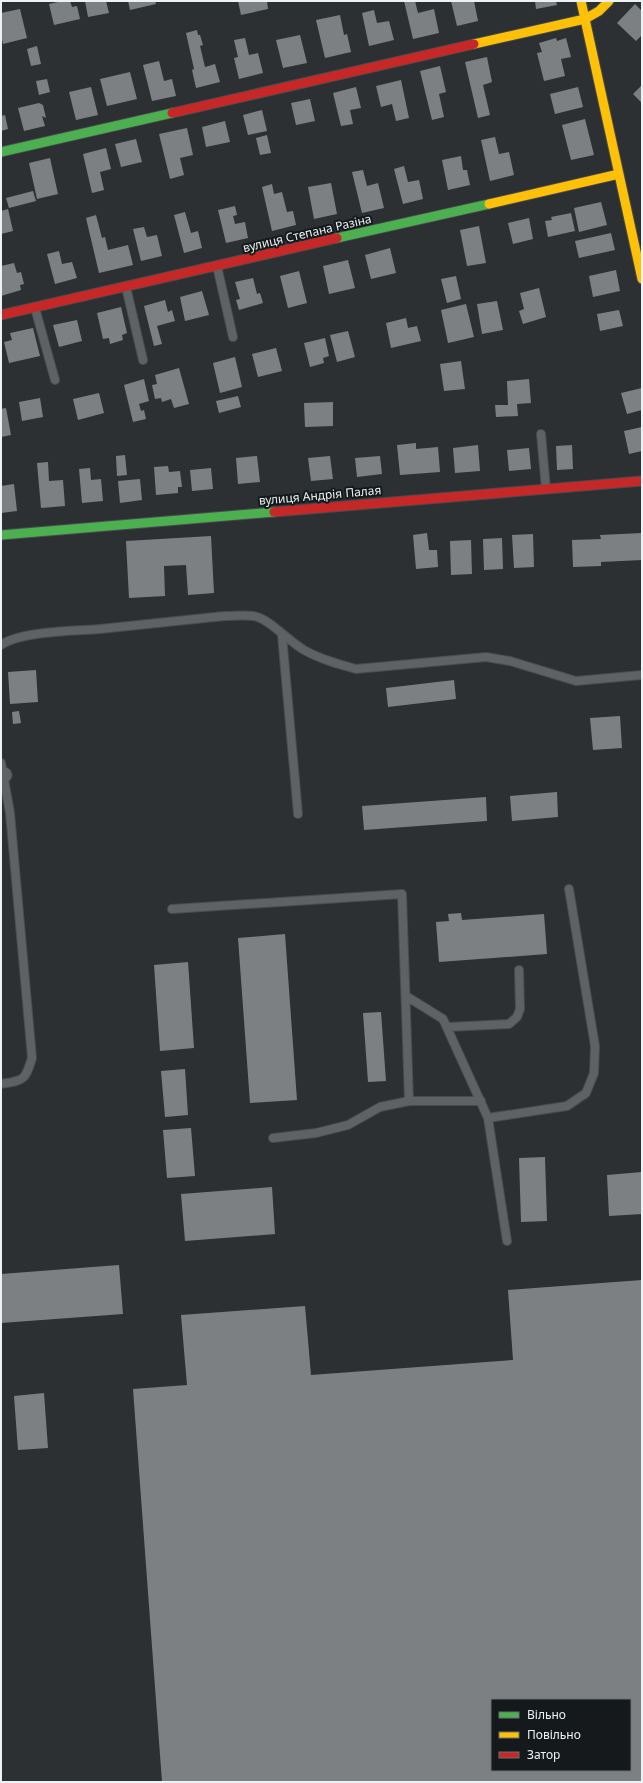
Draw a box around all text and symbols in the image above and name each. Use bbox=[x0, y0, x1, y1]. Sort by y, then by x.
street label: вулиця Степана Разіна bbox=[241, 210, 373, 256]
street label: вулиця Андрія Палая bbox=[258, 481, 382, 509]
legend bbox=[491, 1699, 631, 1771]
text: Вільно bbox=[527, 1706, 566, 1723]
text: Повільно bbox=[527, 1726, 581, 1743]
text: Затор bbox=[527, 1746, 560, 1763]

